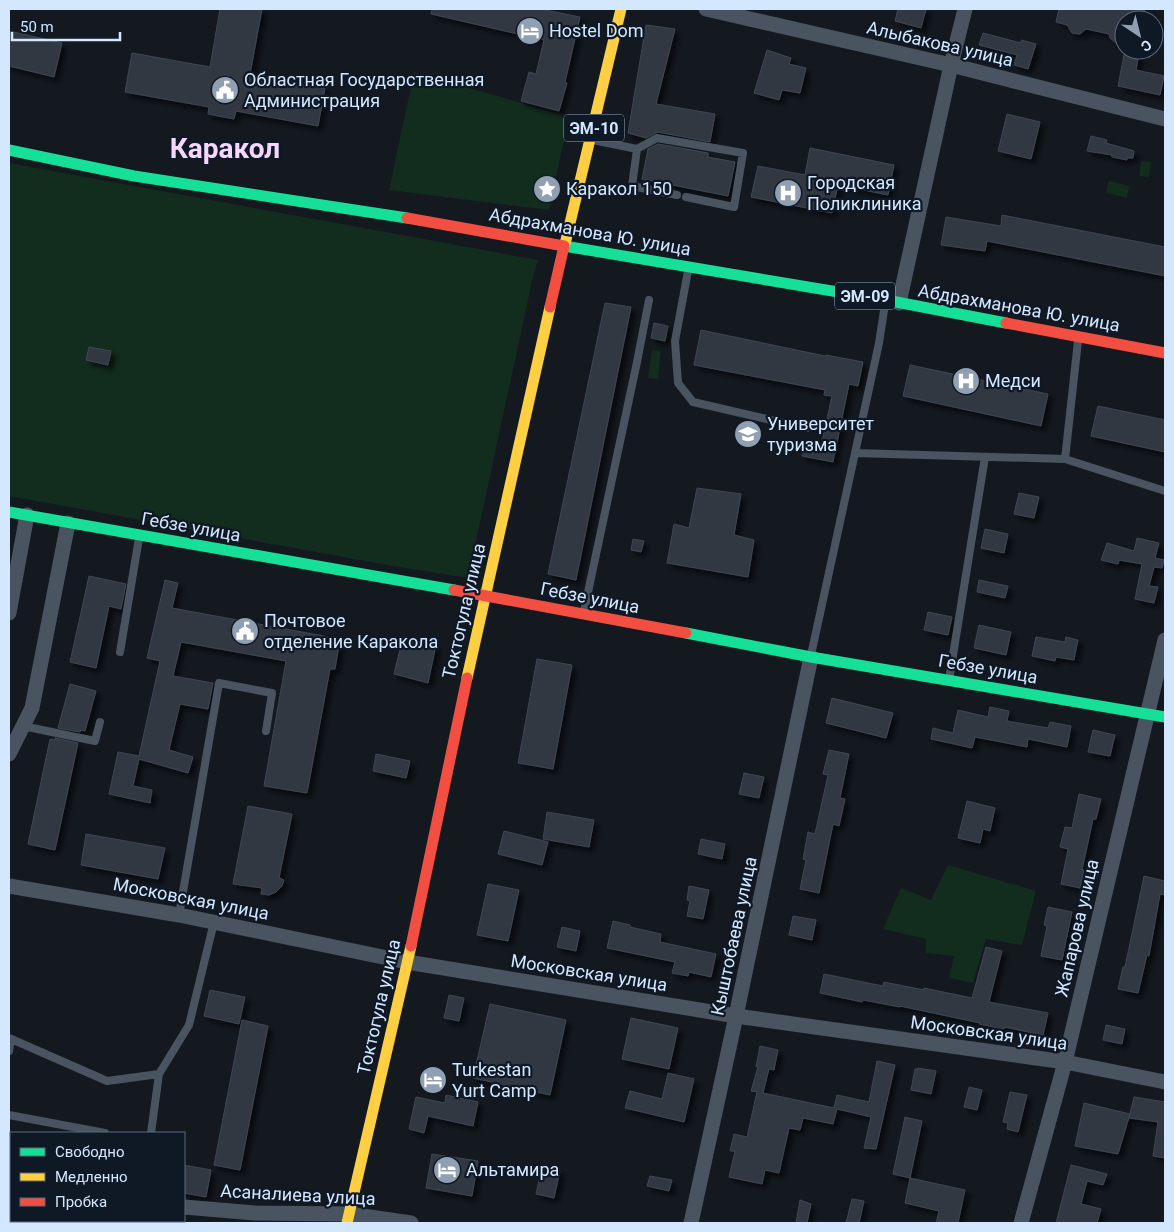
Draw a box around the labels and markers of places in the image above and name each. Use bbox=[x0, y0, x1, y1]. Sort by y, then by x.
hotel icon: Hostel Dom bbox=[515, 16, 545, 46]
place label: Hostel Dom bbox=[549, 20, 644, 41]
place label: Областная Государственная Администрация bbox=[244, 69, 484, 111]
public building icon: Областная Государственная Администрация bbox=[210, 75, 240, 105]
place label: Городская Поликлиника bbox=[807, 172, 922, 214]
place icon: Каракол 150 bbox=[532, 174, 562, 204]
place label: Каракол 150 bbox=[566, 178, 672, 199]
hospital icon: Городская Поликлиника bbox=[773, 178, 803, 208]
hospital icon: Медси bbox=[951, 366, 981, 396]
place label: Медси bbox=[985, 370, 1041, 391]
place label: Университет туризма bbox=[767, 413, 874, 455]
school or university icon: Университет туризма bbox=[733, 419, 763, 449]
place label: Почтовое отделение Каракола bbox=[264, 610, 438, 652]
public building icon: Почтовое отделение Каракола bbox=[230, 616, 260, 646]
place label: Turkestan Yurt Camp bbox=[452, 1059, 537, 1101]
hotel icon: Turkestan Yurt Camp bbox=[418, 1065, 448, 1095]
hotel icon: Альтамира bbox=[432, 1155, 462, 1185]
place label: Альтамира bbox=[466, 1159, 559, 1180]

